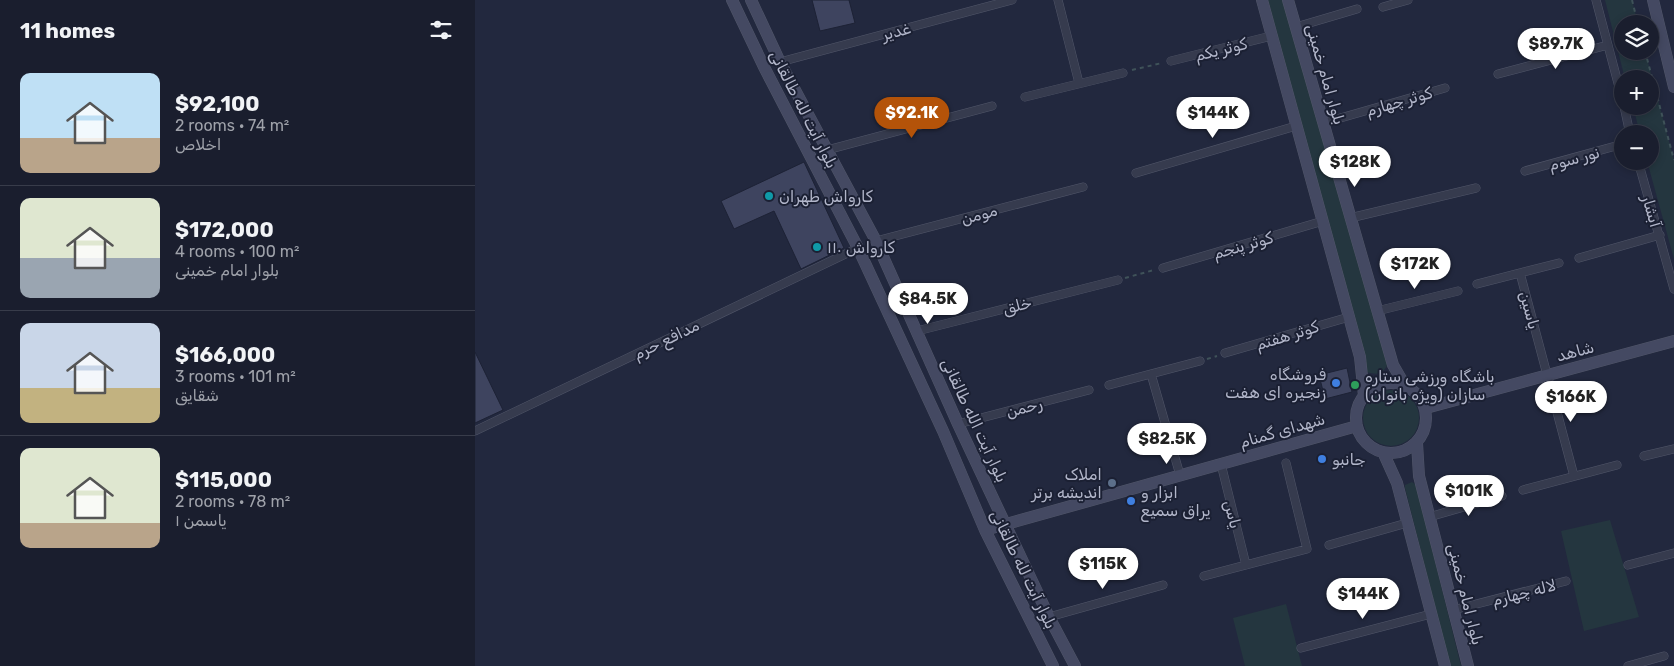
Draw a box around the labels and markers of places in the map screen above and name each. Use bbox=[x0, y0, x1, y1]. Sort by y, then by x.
pin: $89.7K bbox=[1515, 28, 1597, 70]
pin: $92.1K bbox=[871, 96, 953, 139]
pin: $144K bbox=[1178, 96, 1248, 139]
pin: $128K bbox=[1320, 146, 1390, 188]
place label: کارواش طهران bbox=[779, 187, 874, 207]
marker: کارواش طهران bbox=[763, 190, 775, 202]
place label: کارواش ۱۱۰ bbox=[827, 238, 896, 258]
marker: کارواش ۱۱۰ bbox=[811, 241, 823, 253]
pin: $172K bbox=[1380, 248, 1450, 290]
pin: $84.5K bbox=[887, 282, 969, 325]
place label: فروشگاه زنجیره ای هفت bbox=[1225, 365, 1326, 403]
place label: باشگاه ورزشی ستاره سازان (ویژه بانوان) bbox=[1365, 367, 1495, 405]
marker: فروشگاه زنجیره ای هفت bbox=[1330, 377, 1342, 389]
marker: باشگاه ورزشی ستاره سازان (ویژه بانوان) bbox=[1349, 379, 1361, 391]
pin: $166K bbox=[1536, 380, 1606, 423]
pin: $82.5K bbox=[1126, 422, 1208, 465]
place label: جانبو bbox=[1332, 450, 1365, 470]
marker: جانبو bbox=[1316, 453, 1328, 465]
place label: املاک اندیشه برتر bbox=[1030, 465, 1102, 503]
pin: $101K bbox=[1434, 474, 1504, 517]
marker: املاک اندیشه برتر bbox=[1106, 477, 1118, 489]
place label: ابزار و يراق سميع bbox=[1141, 483, 1211, 522]
marker: ابزار و يراق سميع bbox=[1125, 495, 1137, 507]
pin: $115K bbox=[1068, 548, 1138, 590]
pin: $144K bbox=[1328, 578, 1398, 620]

